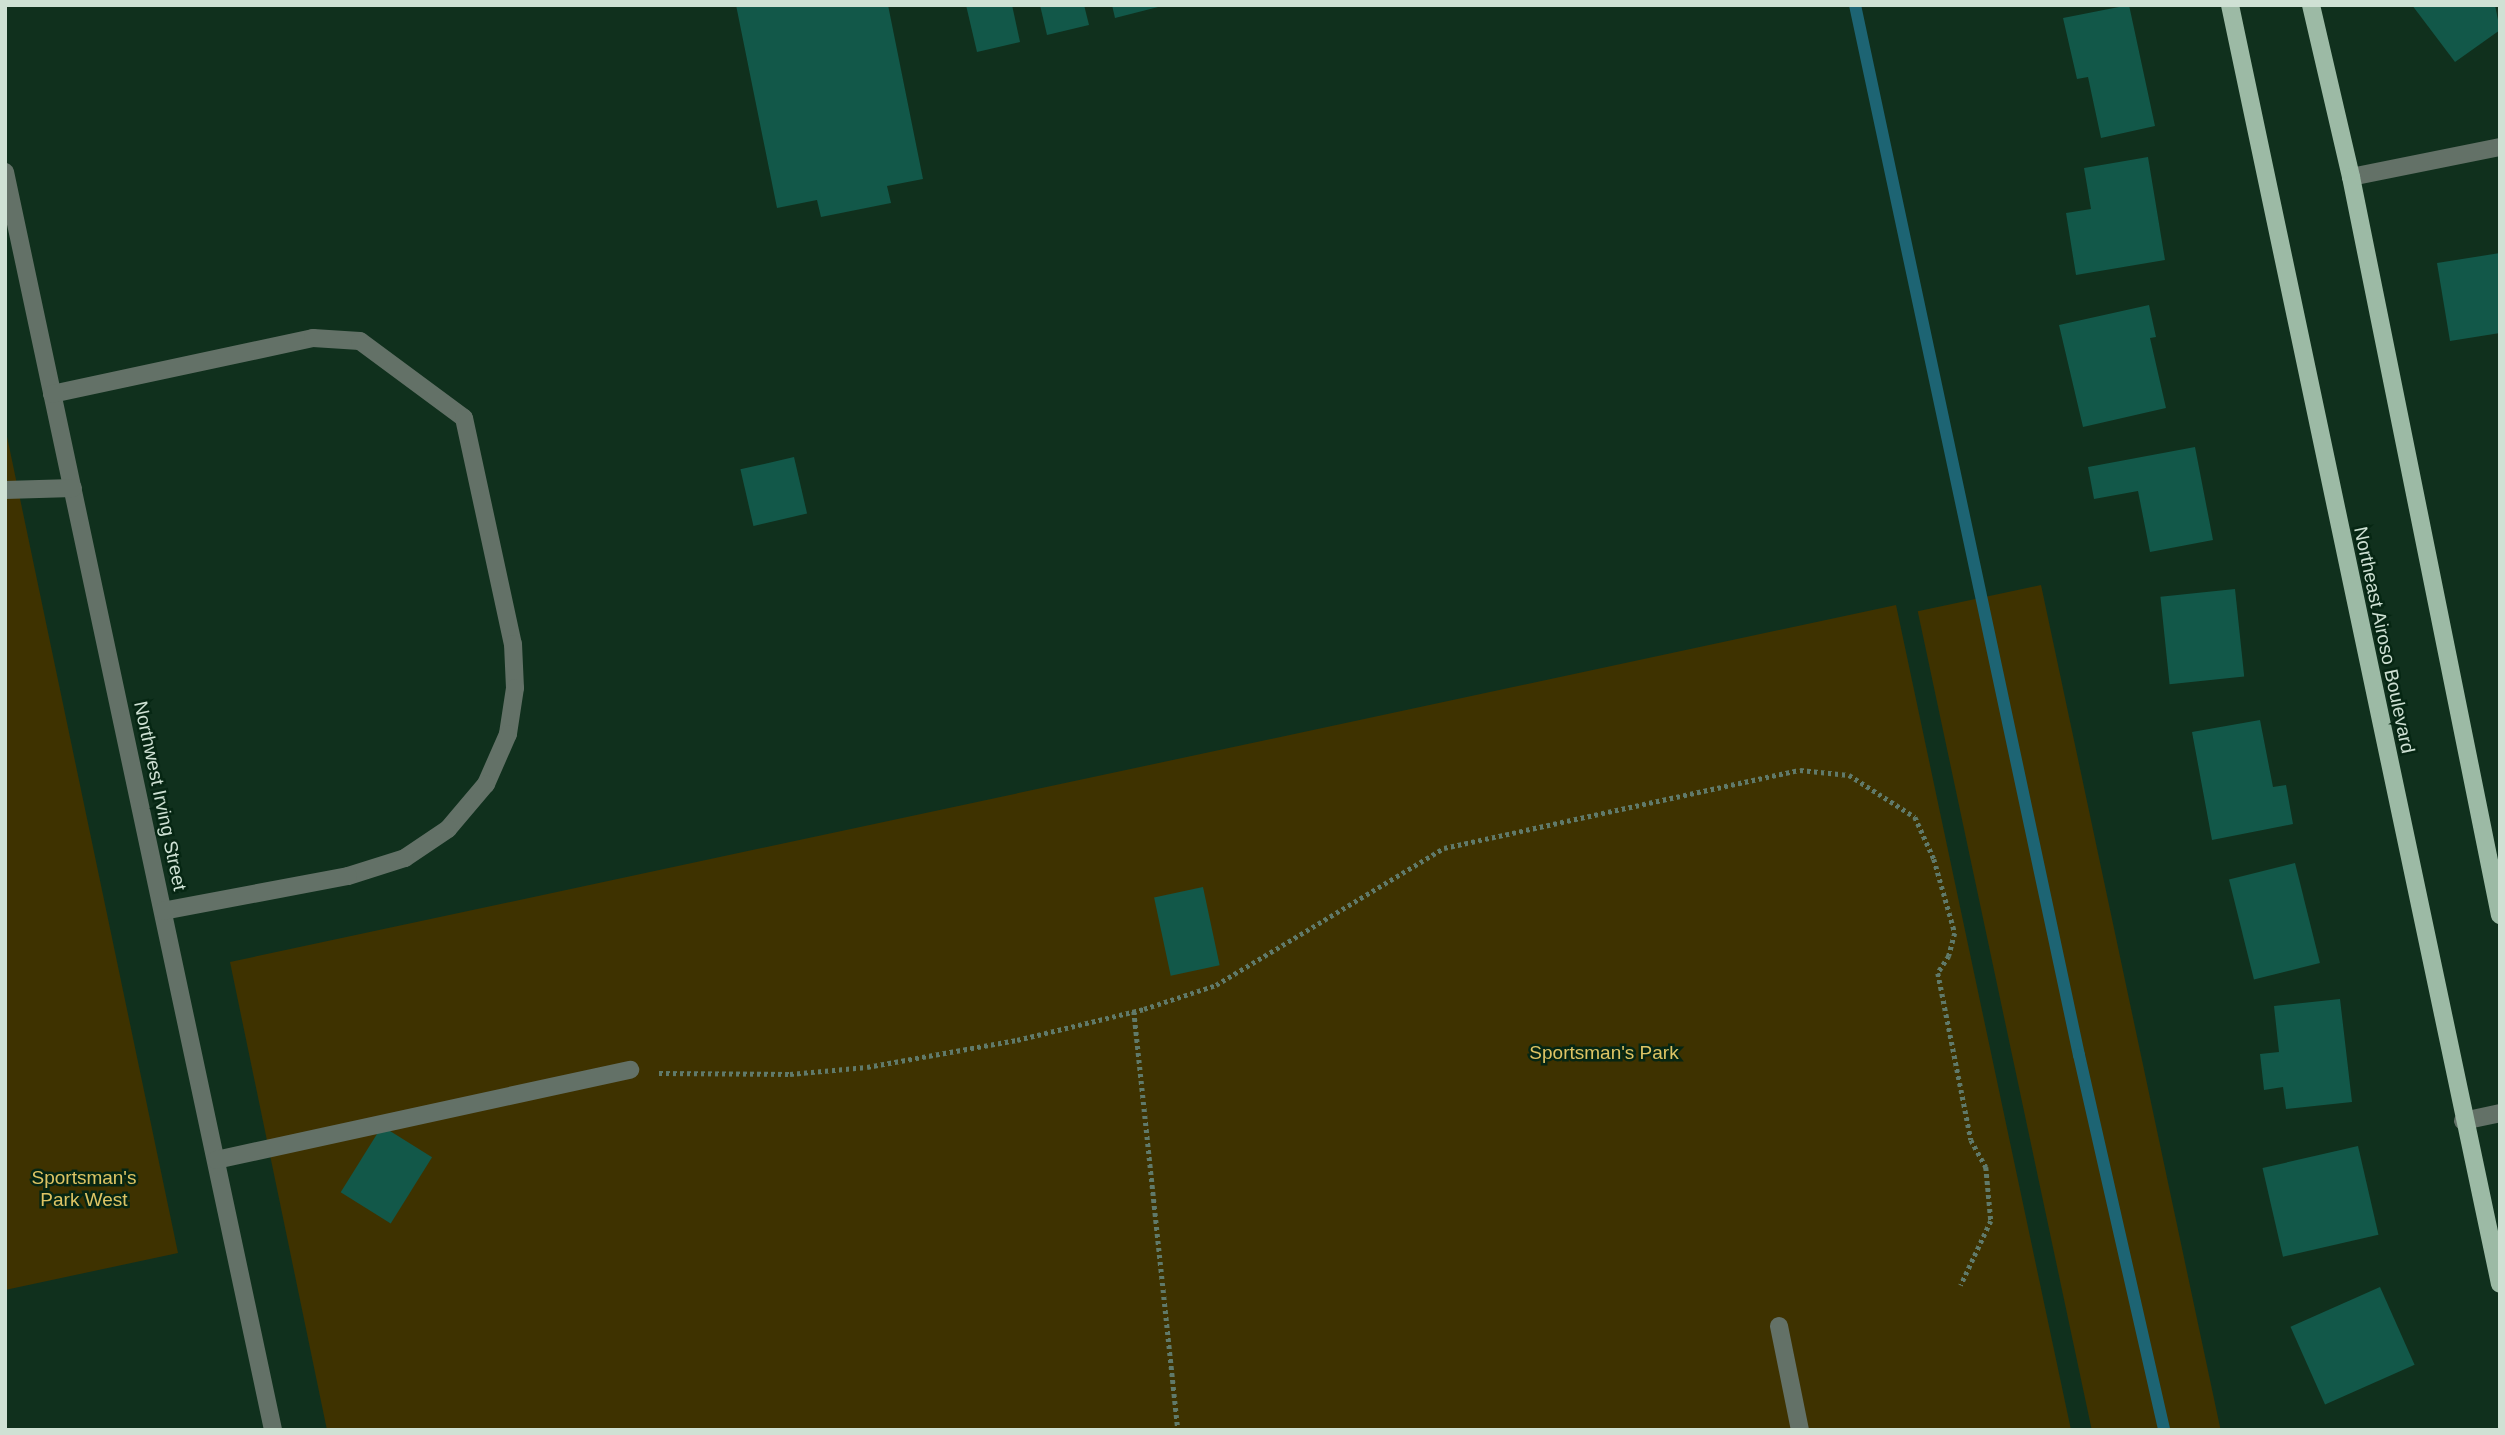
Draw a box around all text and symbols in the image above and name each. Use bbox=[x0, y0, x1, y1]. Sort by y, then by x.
street label: Northeast Airoso Boulevard bbox=[2349, 524, 2419, 756]
street label: Northwest Irving Street bbox=[129, 699, 191, 893]
park label: Sportsman's Park bbox=[1529, 1042, 1679, 1064]
park label: Sportsman's Park West bbox=[31, 1167, 137, 1211]

